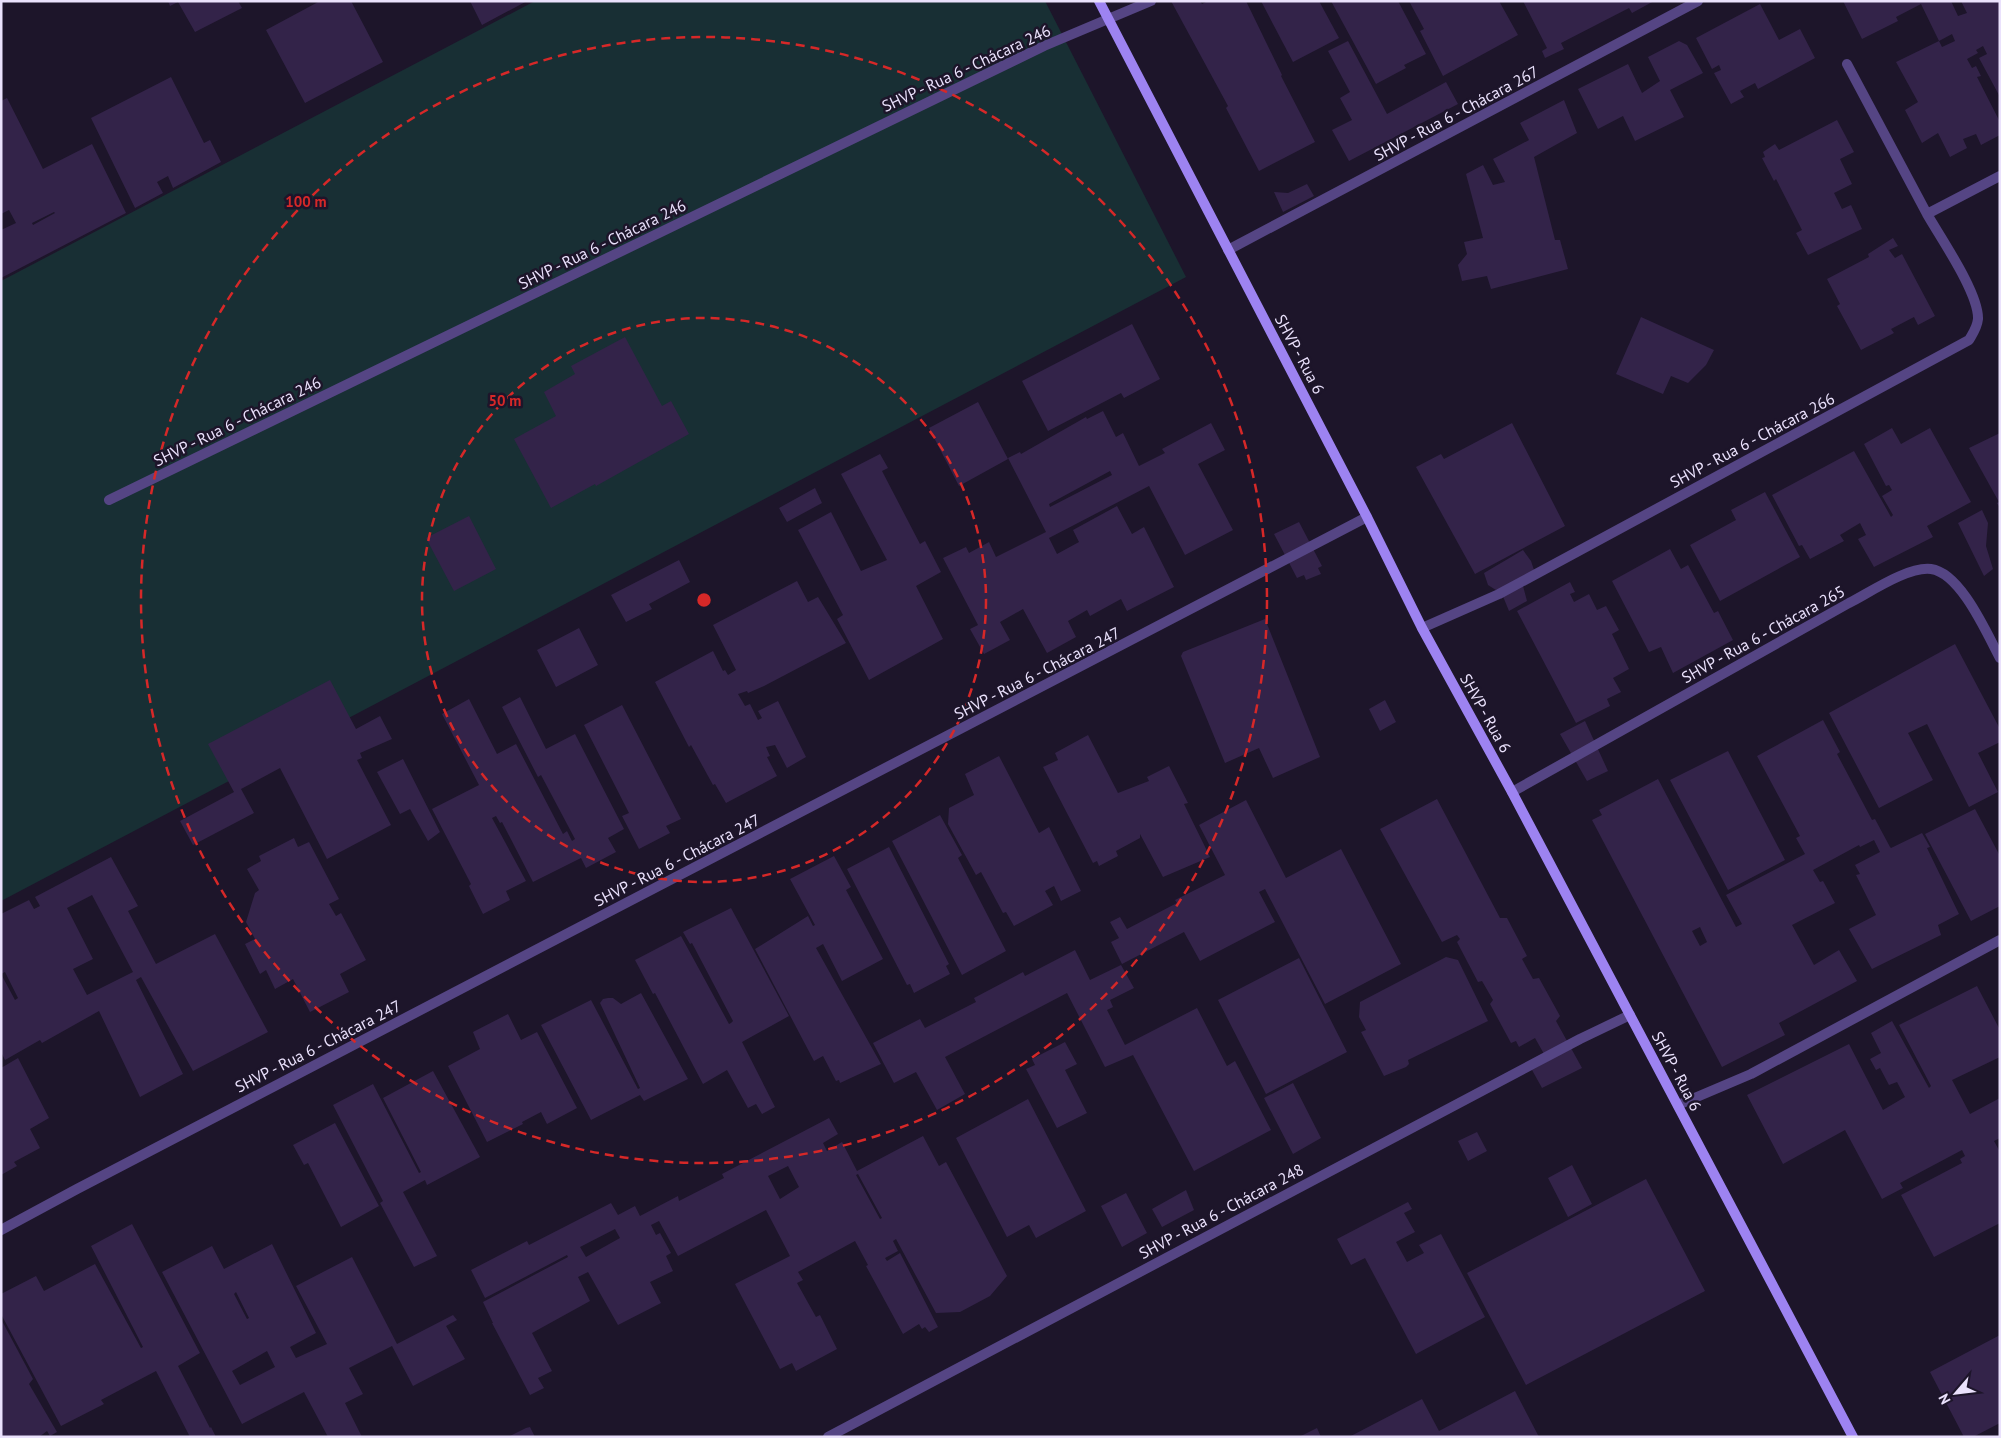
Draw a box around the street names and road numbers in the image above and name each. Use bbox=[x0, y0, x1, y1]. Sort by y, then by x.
street label: SHVP - Rua 6 - Chácara 246 bbox=[878, 20, 1054, 116]
street label: SHVP - Rua 6 - Chácara 267 bbox=[1370, 61, 1542, 165]
street label: SHVP - Rua 6 - Chácara 246 bbox=[515, 195, 689, 293]
street label: SHVP - Rua 6 bbox=[1271, 311, 1329, 397]
street label: SHVP - Rua 6 - Chácara 246 bbox=[150, 372, 324, 470]
street label: SHVP - Rua 6 - Chácara 266 bbox=[1666, 388, 1838, 492]
street label: SHVP - Rua 6 - Chácara 265 bbox=[1678, 581, 1848, 687]
street label: SHVP - Rua 6 - Chácara 247 bbox=[951, 622, 1123, 724]
street label: SHVP - Rua 6 bbox=[1456, 670, 1516, 756]
street label: SHVP - Rua 6 - Chácara 247 bbox=[591, 809, 763, 911]
street label: SHVP - Rua 6 - Chácara 247 bbox=[232, 995, 404, 1097]
street label: SHVP - Rua 6 bbox=[1648, 1028, 1706, 1114]
street label: SHVP - Rua 6 - Chácara 248 bbox=[1135, 1159, 1307, 1263]

